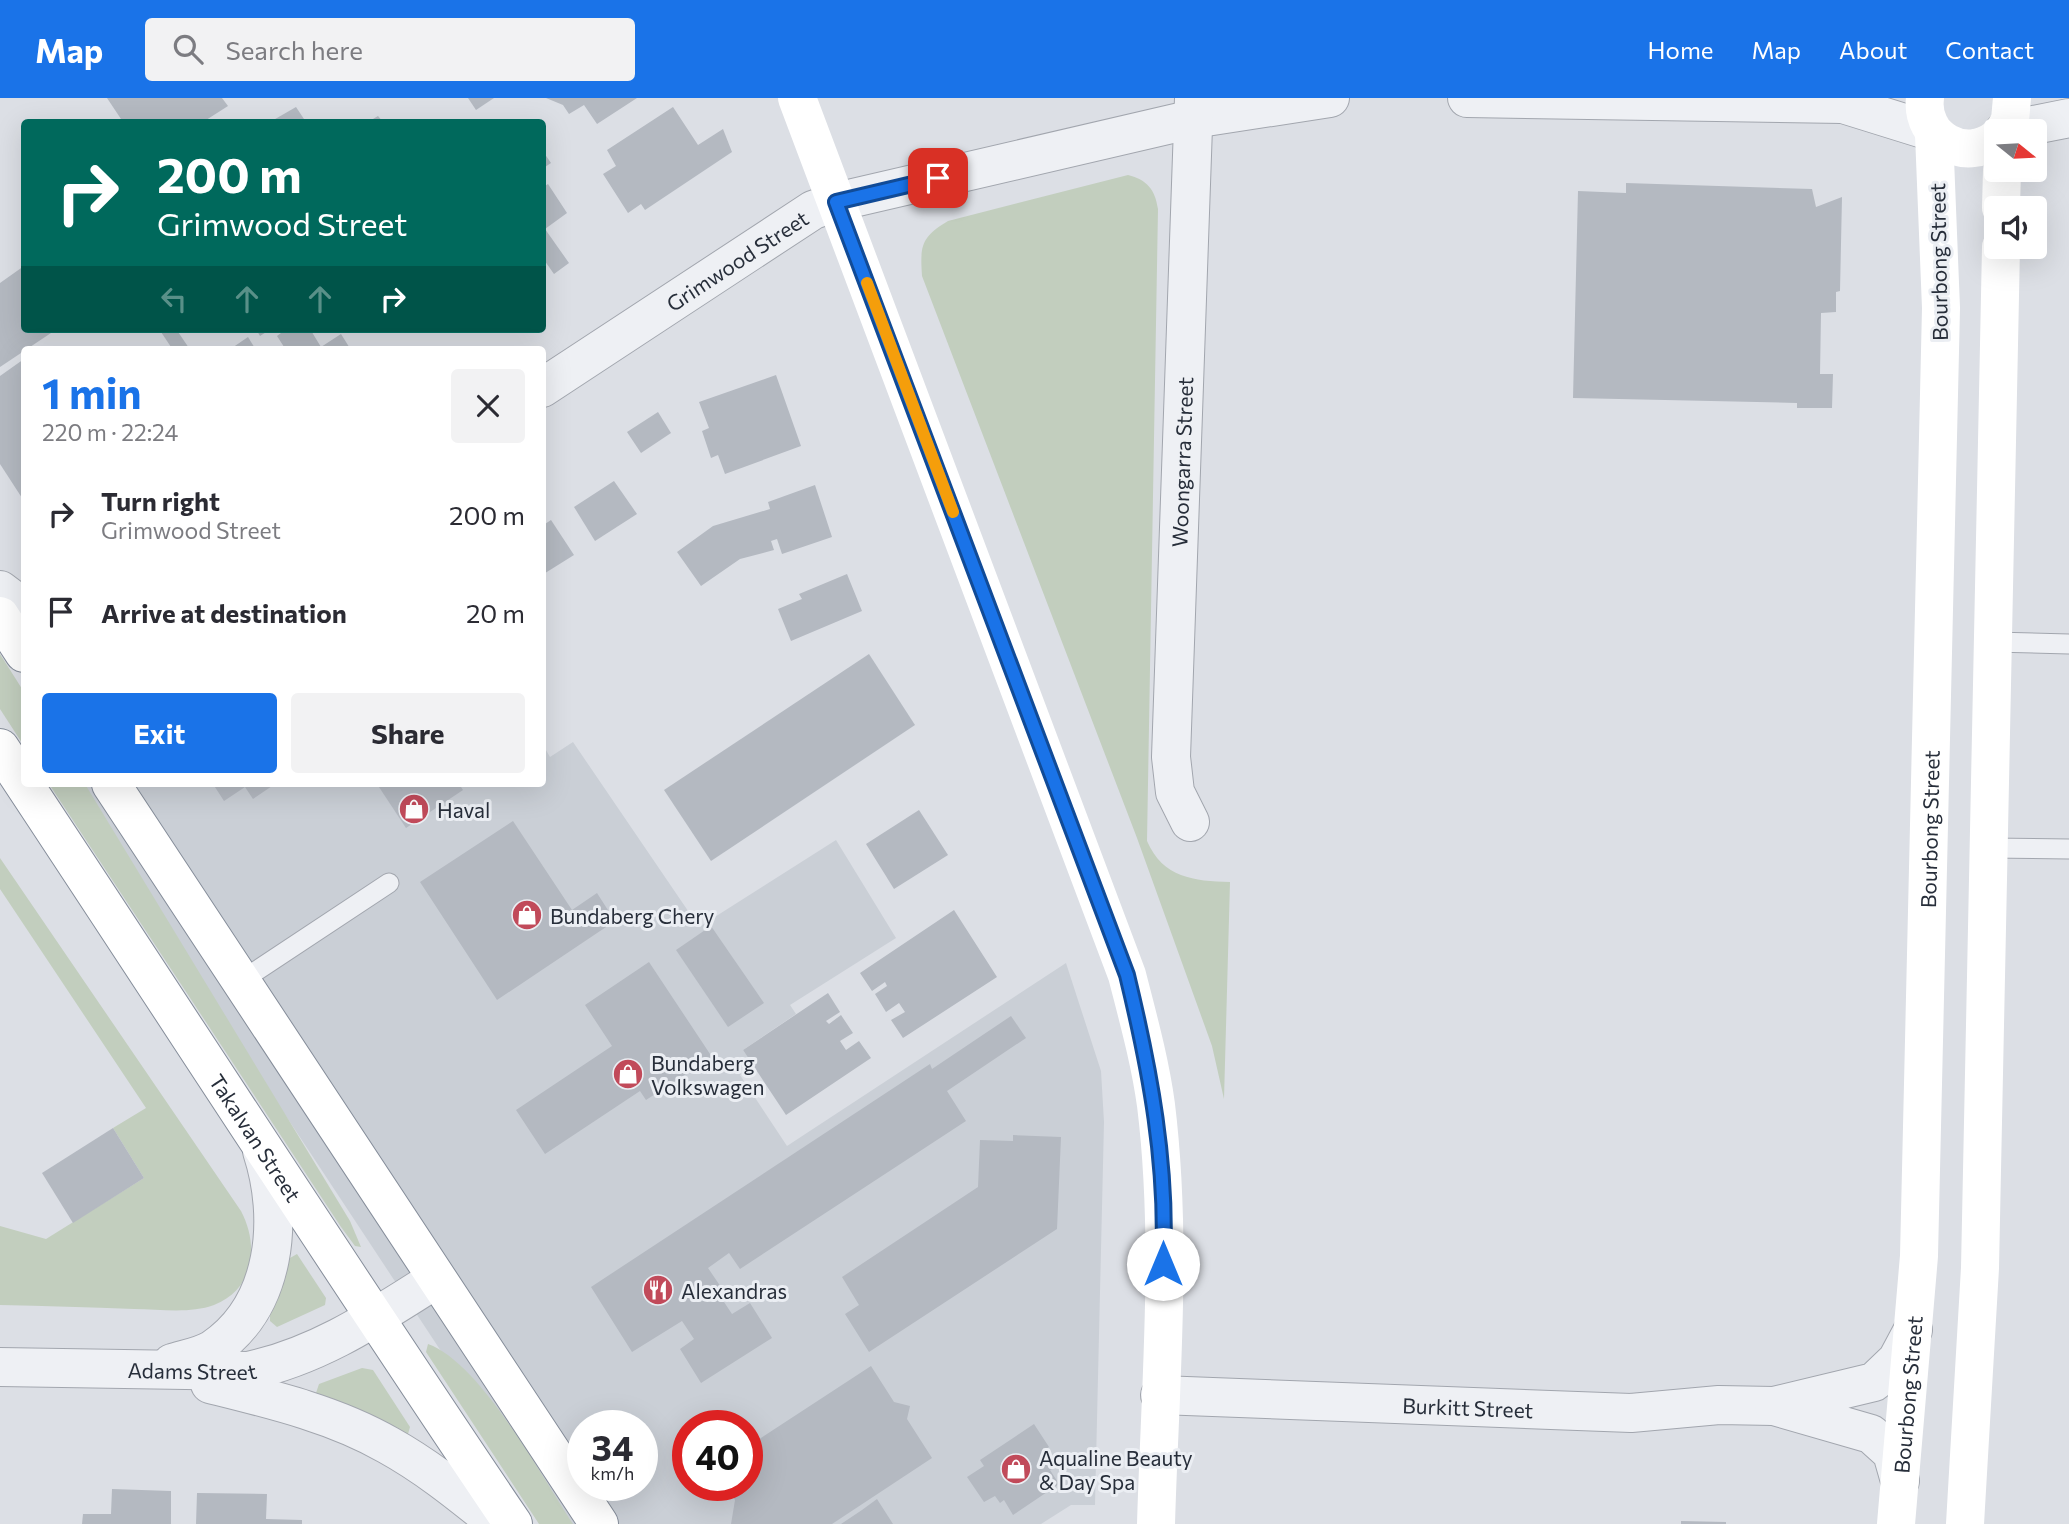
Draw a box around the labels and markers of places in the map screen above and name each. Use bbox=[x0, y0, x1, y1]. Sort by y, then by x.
pin bbox=[908, 148, 968, 208]
shop icon: Haval bbox=[397, 792, 431, 826]
place label: Haval bbox=[437, 797, 490, 822]
shop icon: Bundaberg Chery bbox=[510, 898, 544, 932]
place label: Bundaberg Chery bbox=[550, 903, 715, 928]
place label: Bundaberg Volkswagen bbox=[651, 1050, 764, 1099]
shop icon: Bundaberg Volkswagen bbox=[611, 1057, 645, 1091]
restaurant icon: Alexandras bbox=[641, 1273, 675, 1307]
place label: Alexandras bbox=[681, 1278, 787, 1303]
place label: Aqualine Beauty & Day Spa bbox=[1039, 1445, 1193, 1494]
shop icon: Aqualine Beauty & Day Spa bbox=[999, 1452, 1033, 1486]

